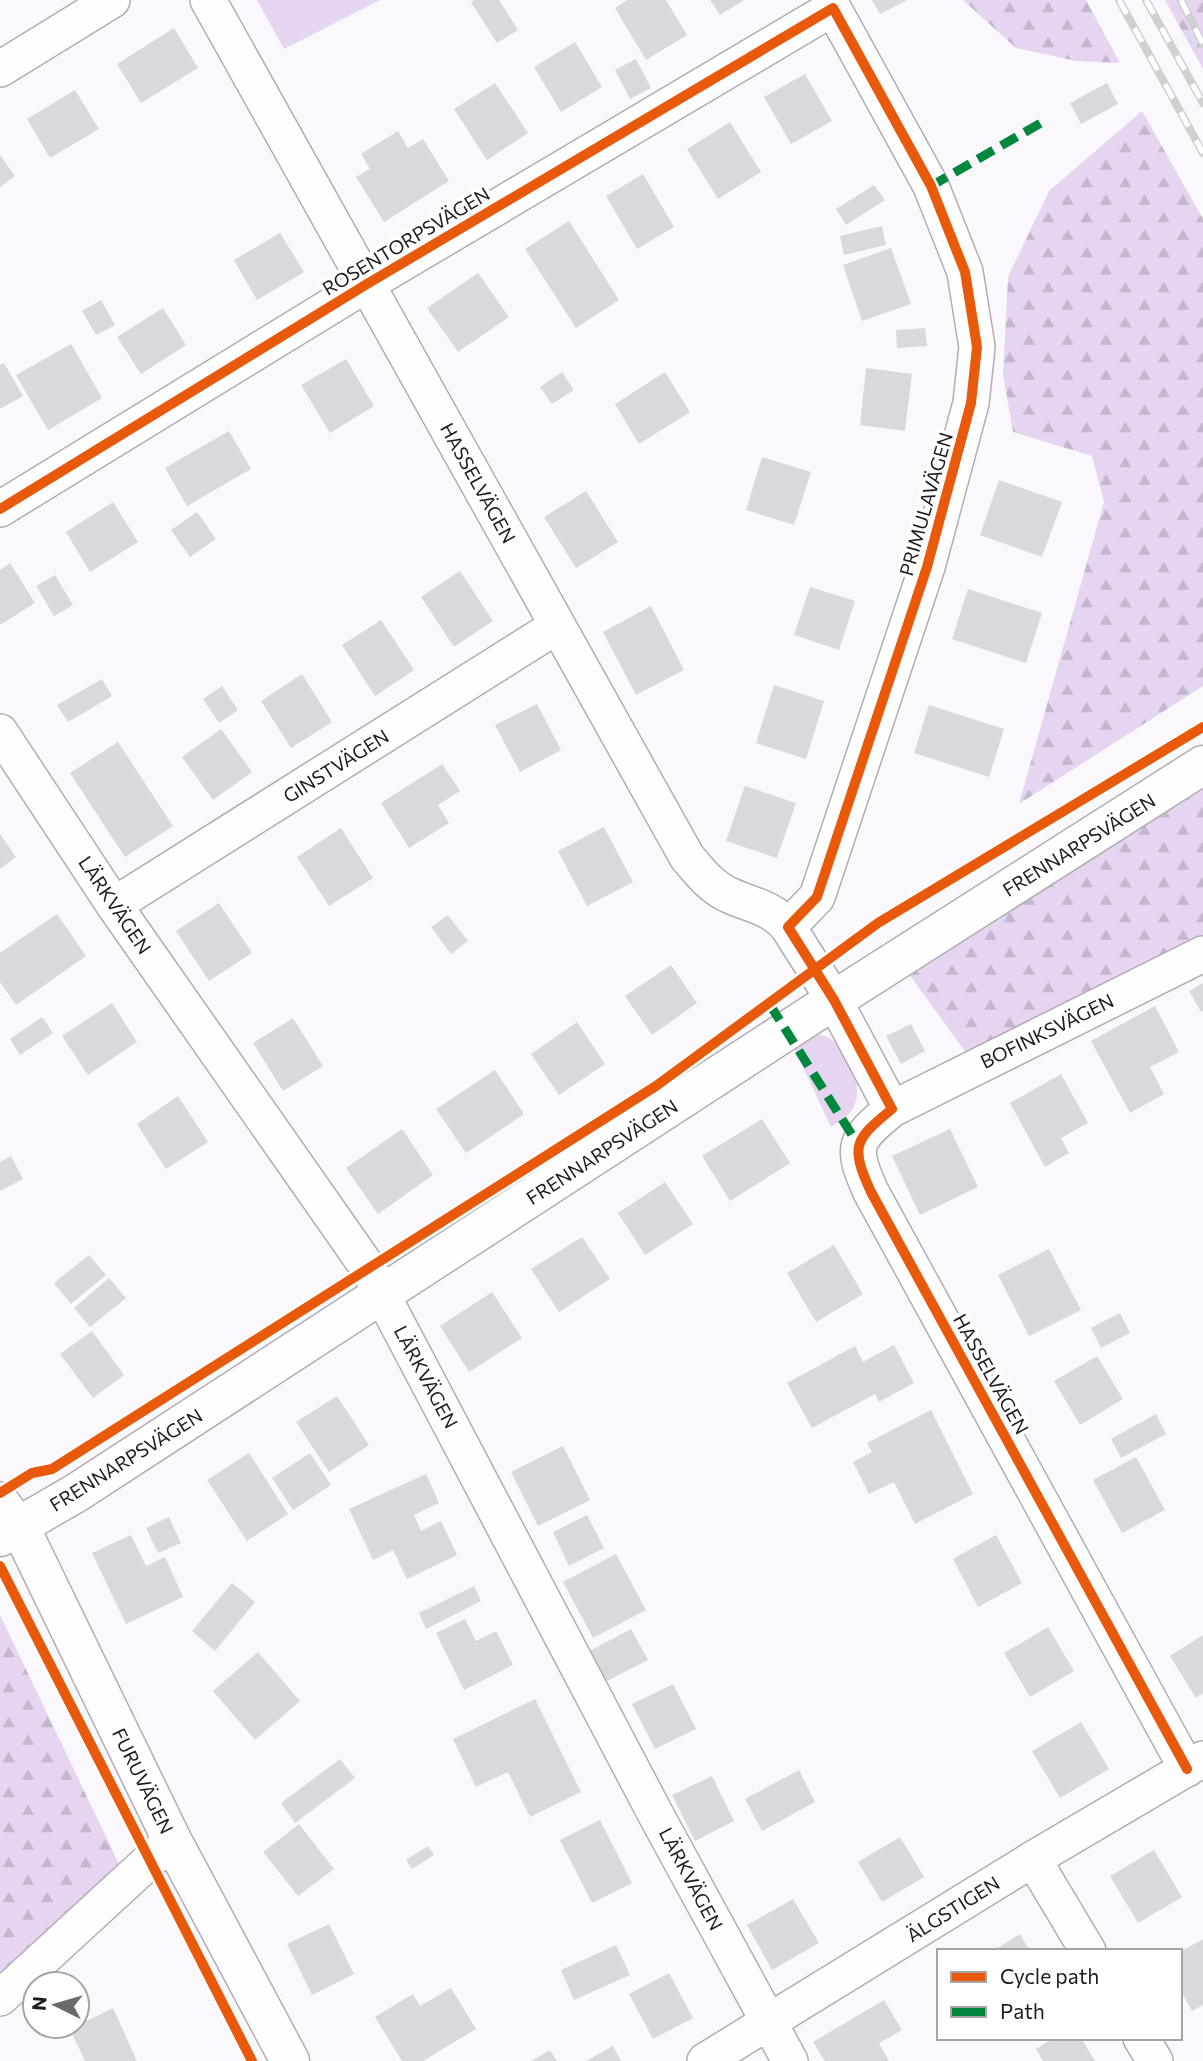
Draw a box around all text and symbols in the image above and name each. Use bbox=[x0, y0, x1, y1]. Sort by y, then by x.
street label: ROSENTORPSVÄGEN bbox=[318, 182, 494, 300]
street label: HASSELVÄGEN bbox=[436, 419, 521, 547]
street label: PRIMULAVÄGEN bbox=[894, 429, 957, 578]
street label: GINSTVÄGEN bbox=[279, 724, 393, 807]
street label: FRENNARPSVÄGEN bbox=[998, 788, 1159, 901]
street label: LÄRKVÄGEN bbox=[74, 851, 157, 958]
street label: BOFINKSVÄGEN bbox=[976, 988, 1117, 1073]
street label: FRENNARPSVÄGEN bbox=[522, 1094, 682, 1209]
street label: HASSELVÄGEN bbox=[949, 1310, 1034, 1438]
street label: LÄRKVÄGEN bbox=[390, 1321, 463, 1432]
street label: FRENNARPSVÄGEN bbox=[45, 1403, 206, 1516]
street label: FURUVÄGEN bbox=[108, 1724, 179, 1837]
street label: LÄRKVÄGEN bbox=[655, 1823, 728, 1934]
street label: ÄLGSTIGEN bbox=[902, 1871, 1004, 1946]
legend bbox=[937, 1949, 1182, 2040]
text: Cycle path bbox=[1000, 1963, 1099, 1988]
north arrow bbox=[21, 1970, 91, 2040]
text: N bbox=[26, 1995, 51, 2012]
text: Path bbox=[1000, 1998, 1045, 2023]

